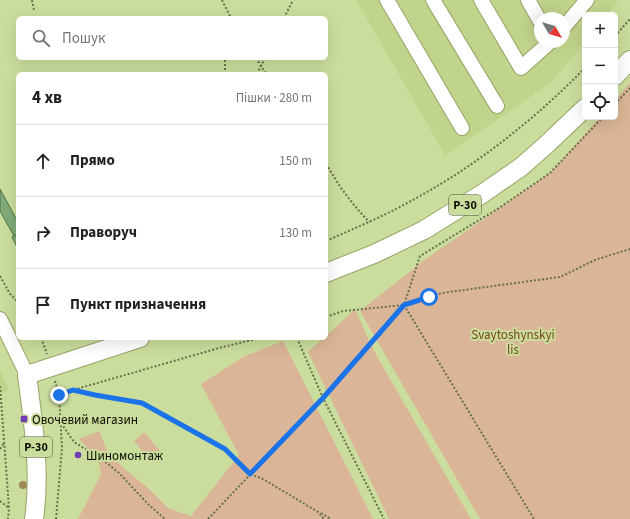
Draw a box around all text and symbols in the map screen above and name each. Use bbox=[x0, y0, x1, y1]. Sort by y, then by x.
north arrow bbox=[534, 12, 570, 48]
map controls bbox=[582, 12, 618, 120]
button: + bbox=[582, 12, 618, 48]
search box bbox=[16, 16, 328, 60]
icon: search bbox=[30, 27, 52, 49]
text: Пошук bbox=[62, 28, 105, 49]
button: − bbox=[582, 48, 618, 84]
button: locate bbox=[582, 84, 618, 120]
text: 4 хв bbox=[32, 86, 62, 110]
text: Пішки · 280 m bbox=[236, 89, 312, 107]
icon: ahead bbox=[32, 150, 54, 172]
text: Прямо bbox=[70, 150, 115, 171]
text: 150 m bbox=[279, 152, 312, 170]
road number: Р-30 bbox=[449, 195, 481, 215]
icon: right bbox=[32, 222, 54, 244]
text: Праворуч bbox=[70, 222, 137, 243]
text: 130 m bbox=[279, 224, 312, 242]
route start bbox=[420, 288, 438, 306]
icon: arrive bbox=[32, 294, 54, 316]
text: Пункт призначення bbox=[70, 294, 206, 315]
park label: Svaytoshynskyi lis bbox=[471, 326, 555, 359]
route end bbox=[50, 386, 68, 404]
place label: Овочевий магазин bbox=[32, 411, 138, 429]
marker: Овочевий магазин bbox=[19, 414, 29, 424]
road number: Р-30 bbox=[20, 437, 52, 457]
place label: Шиномонтаж bbox=[86, 447, 163, 465]
marker: Шиномонтаж bbox=[73, 450, 83, 460]

